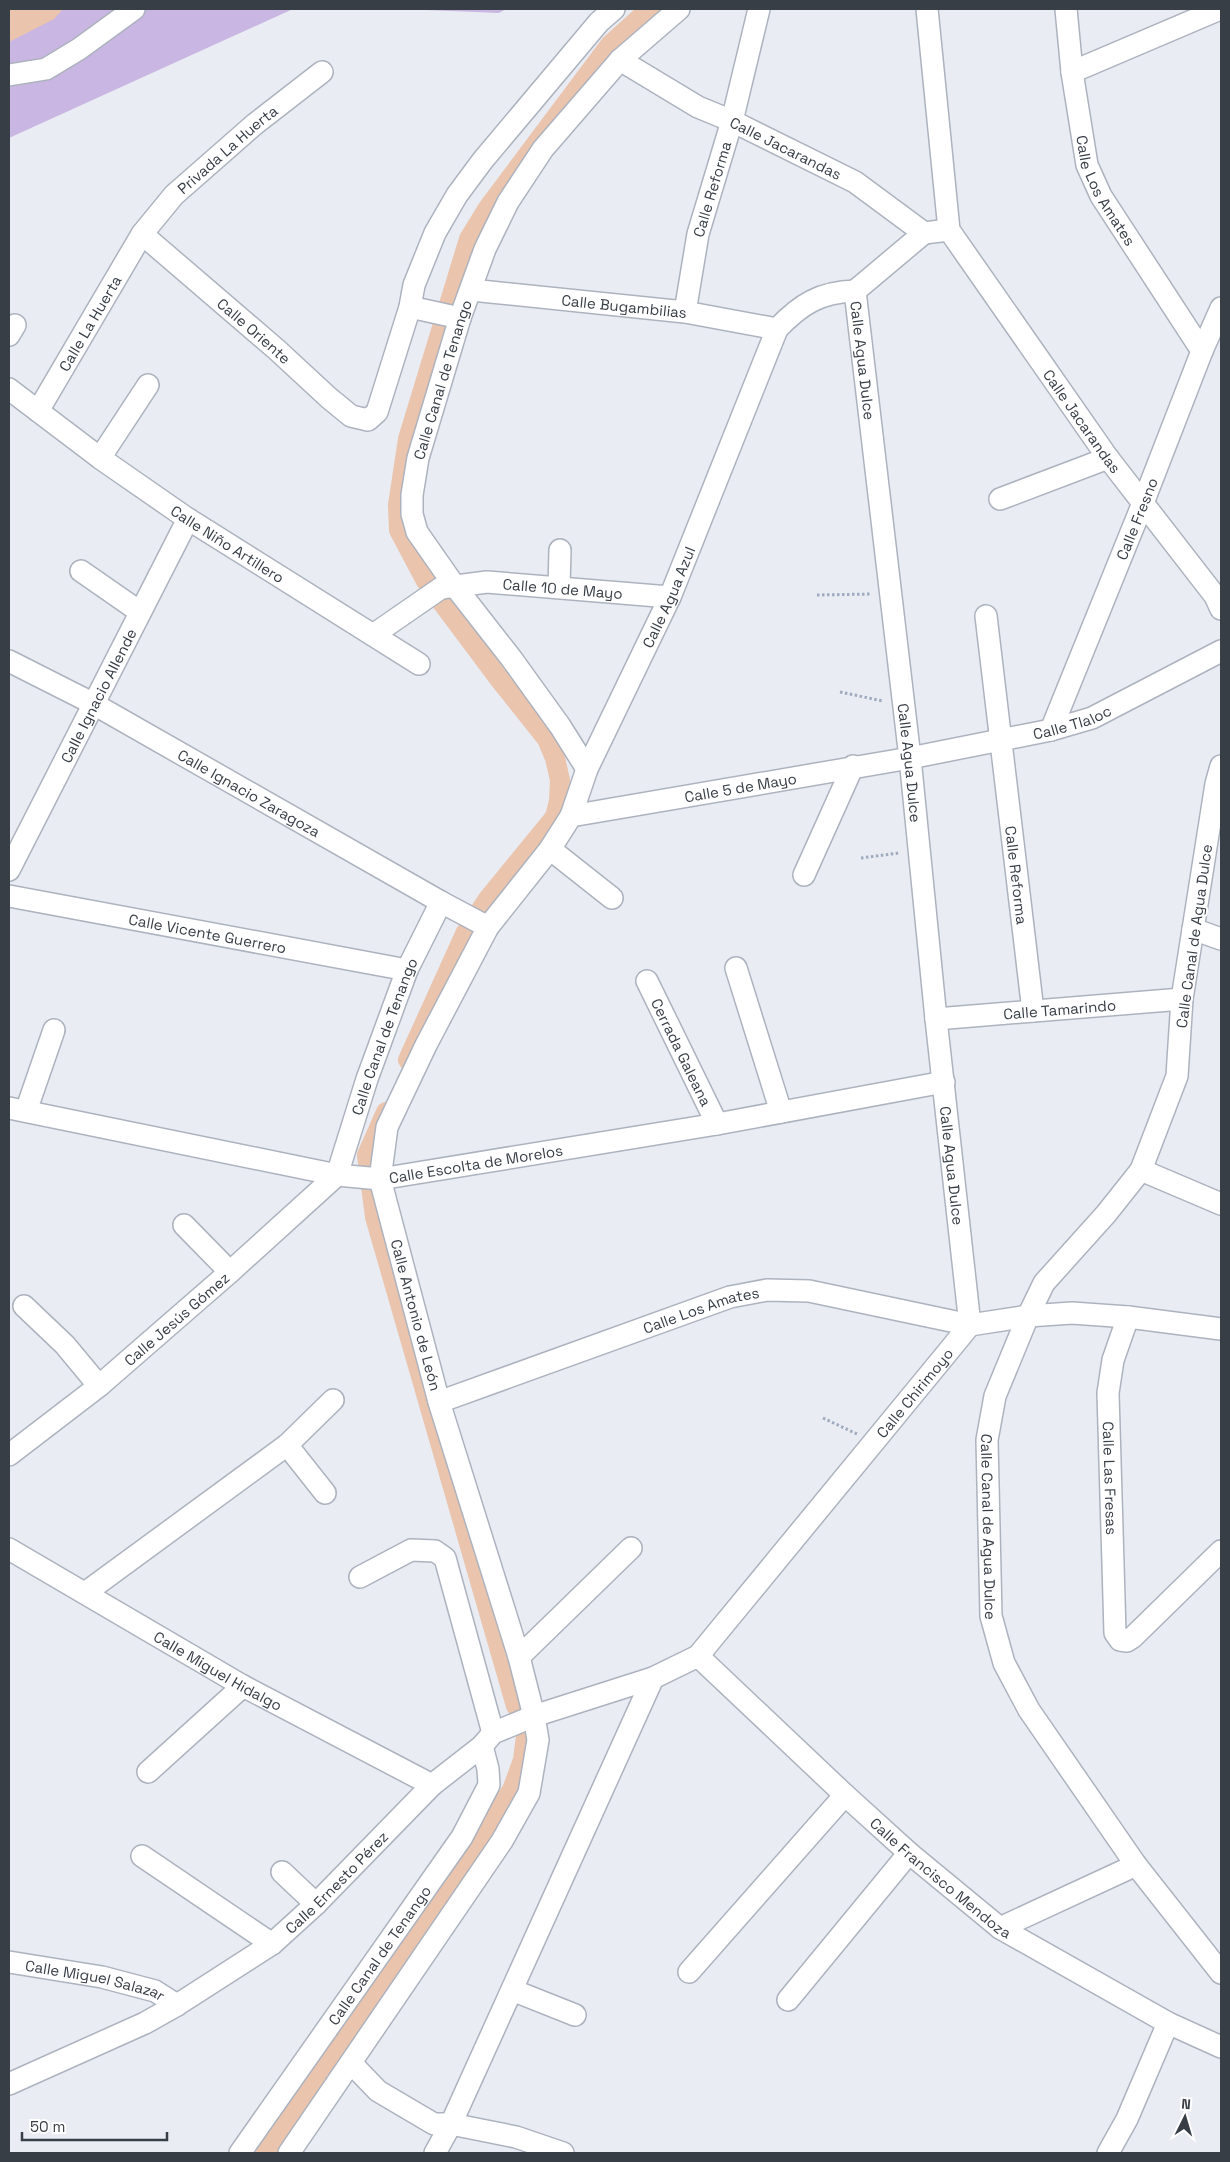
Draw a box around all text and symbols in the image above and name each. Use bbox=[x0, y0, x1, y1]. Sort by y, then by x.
street label: Privada La Huerta bbox=[173, 100, 282, 198]
street label: Calle Jacarandas bbox=[727, 112, 845, 183]
street label: Calle Los Amates bbox=[1073, 134, 1140, 249]
street label: Calle Reforma bbox=[688, 138, 735, 239]
street label: Calle La Huerta bbox=[54, 271, 125, 375]
street label: Calle Bugambilias bbox=[561, 290, 688, 322]
street label: Calle Oriente bbox=[214, 293, 295, 368]
street label: Calle Canal de Tenango bbox=[409, 297, 475, 462]
street label: Calle Agua Dulce bbox=[847, 300, 880, 421]
street label: Calle Jacarandas bbox=[1039, 365, 1125, 477]
street label: Calle Fresno bbox=[1111, 475, 1162, 563]
street label: Calle Niño Artillero bbox=[167, 501, 288, 587]
street label: Calle Agua Azul bbox=[637, 544, 699, 651]
street label: Calle 10 de Mayo bbox=[502, 574, 624, 603]
street label: Calle Ignacio Allende bbox=[56, 625, 140, 766]
street label: Calle Tlaloc bbox=[1031, 700, 1114, 743]
street label: Calle Agua Dulce bbox=[894, 702, 926, 823]
street label: Calle Ignacio Zaragoza bbox=[174, 744, 324, 841]
street label: Calle 5 de Mayo bbox=[683, 768, 798, 806]
street label: Calle Reforma bbox=[1002, 825, 1032, 926]
street label: Calle Canal de Agua Dulce bbox=[1172, 843, 1216, 1029]
street label: Calle Vicente Guerrero bbox=[127, 909, 288, 957]
street label: Calle Canal de Tenango bbox=[347, 954, 421, 1117]
street label: Cerrada Galeana bbox=[647, 995, 716, 1109]
street label: Calle Tamarindo bbox=[1002, 995, 1117, 1023]
street label: Calle Agua Dulce bbox=[936, 1105, 968, 1226]
street label: Calle Escolta de Morelos bbox=[387, 1140, 564, 1187]
street label: Calle Antonio de León bbox=[387, 1237, 445, 1393]
street label: Calle Jesús Gómez bbox=[120, 1268, 233, 1370]
street label: Calle Los Amates bbox=[640, 1282, 761, 1337]
street label: Calle Chirimoyo bbox=[872, 1344, 957, 1442]
street label: Calle Las Fresas bbox=[1099, 1421, 1122, 1535]
street label: Calle Canal de Agua Dulce bbox=[977, 1432, 1001, 1620]
street label: Calle Miguel Hidalgo bbox=[151, 1626, 286, 1714]
street label: Calle Francisco Mendoza bbox=[866, 1813, 1015, 1942]
street label: Calle Ernesto Pérez bbox=[281, 1827, 392, 1937]
street label: Calle Canal de Tenango bbox=[324, 1881, 435, 2028]
street label: Calle Miguel Salazar bbox=[24, 1955, 169, 2005]
north arrow bbox=[1160, 2092, 1210, 2142]
text: N bbox=[1181, 2095, 1192, 2113]
scale bar bbox=[22, 2110, 168, 2142]
text: 50 m bbox=[30, 2117, 65, 2136]

